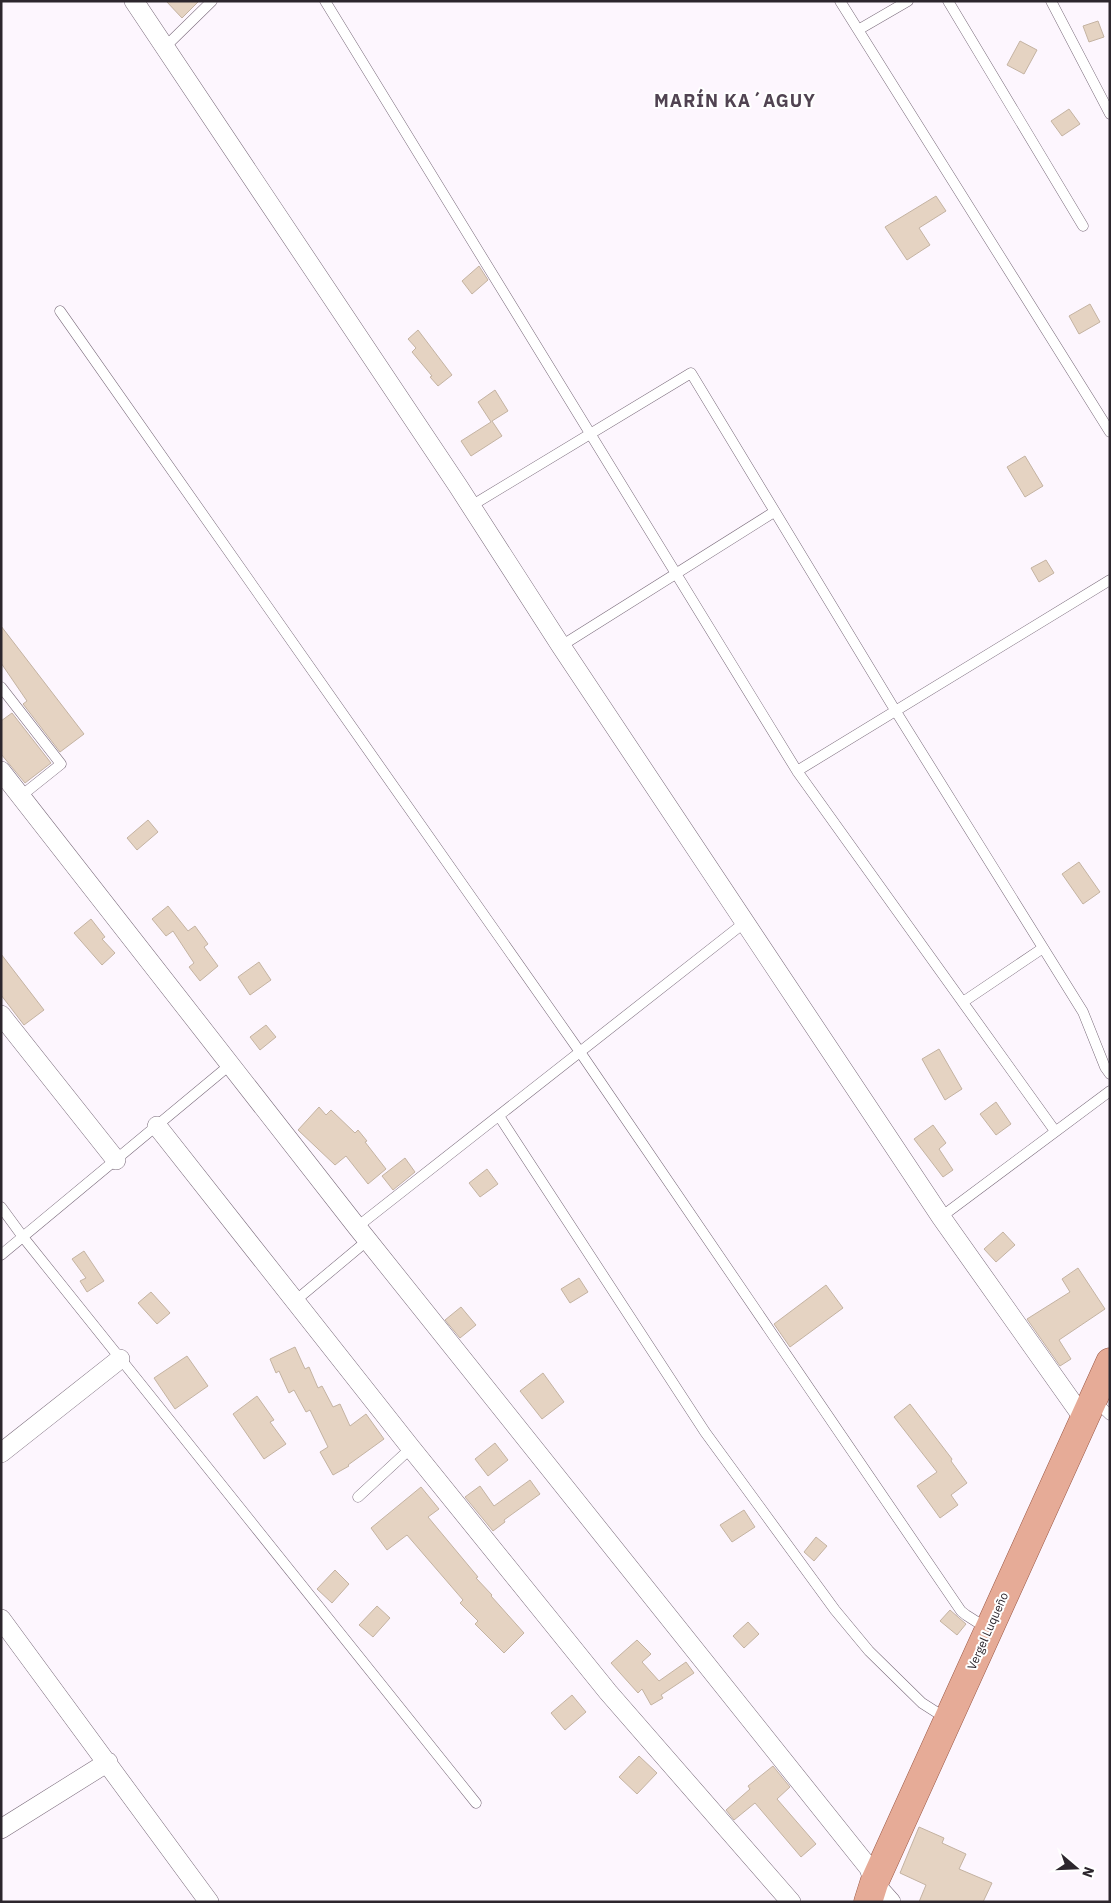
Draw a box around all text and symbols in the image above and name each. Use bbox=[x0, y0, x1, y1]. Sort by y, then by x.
district label: MARÍN KA´AGUY bbox=[654, 88, 816, 112]
street label: Vergel Luqueño bbox=[964, 1589, 1011, 1672]
north arrow bbox=[1051, 1843, 1101, 1893]
text: N bbox=[1078, 1865, 1098, 1880]

